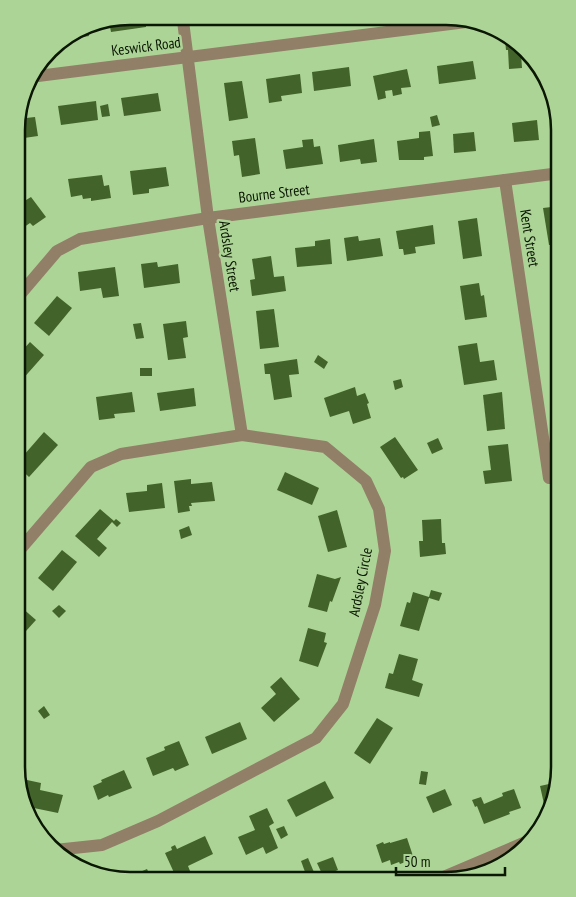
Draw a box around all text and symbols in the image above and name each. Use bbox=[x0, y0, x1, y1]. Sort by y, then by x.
street label: Keswick Road bbox=[110, 32, 182, 60]
street label: Bourne Street bbox=[238, 179, 310, 207]
street label: Kent Street bbox=[516, 208, 544, 268]
street label: Ardsley Street bbox=[215, 219, 245, 293]
street label: Ardsley Circle bbox=[344, 546, 376, 618]
scale bar bbox=[396, 844, 505, 876]
text: 50 m bbox=[404, 852, 430, 871]

